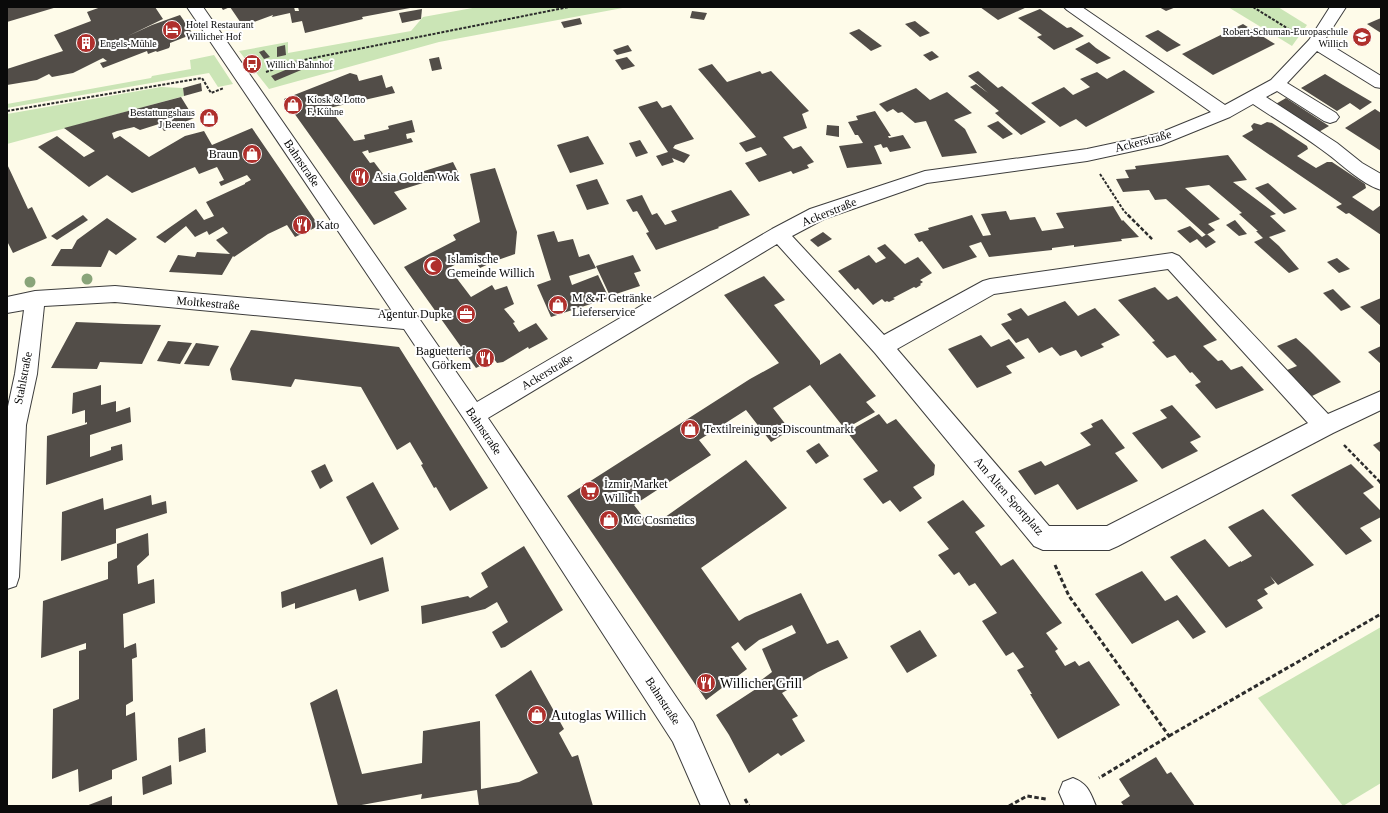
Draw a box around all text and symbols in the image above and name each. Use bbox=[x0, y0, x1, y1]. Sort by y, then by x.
hotel icon: Hotel Restaurant Willicher Hof bbox=[161, 19, 183, 41]
place label: Hotel Restaurant Willicher Hof bbox=[186, 19, 254, 42]
place label: Robert-Schuman-Europaschule Willich bbox=[1222, 26, 1349, 49]
school or university icon: Robert-Schuman-Europaschule Willich bbox=[1351, 26, 1373, 48]
building icon: Engels-Mühle bbox=[75, 32, 97, 54]
place label: Engels-Mühle bbox=[100, 38, 157, 49]
bus stop icon: Willich Bahnhof bbox=[241, 53, 263, 75]
place label: Willich Bahnhof bbox=[266, 59, 333, 70]
shop icon: Kiosk & Lotto F. Kühne bbox=[282, 94, 304, 116]
place label: Kiosk & Lotto F. Kühne bbox=[307, 94, 365, 117]
place label: Bestattungshaus J Beenen bbox=[130, 107, 195, 130]
shop icon: Bestattungshaus J Beenen bbox=[198, 107, 220, 129]
street label: Ackerstraße bbox=[1113, 127, 1173, 155]
street label: Bahnstraße bbox=[281, 137, 323, 189]
shop icon: Braun bbox=[241, 143, 263, 165]
place label: Braun bbox=[209, 147, 238, 161]
restaurant icon: Asia Golden Wok bbox=[349, 166, 371, 188]
place label: Asia Golden Wok bbox=[374, 170, 459, 184]
street label: Ackerstraße bbox=[800, 195, 858, 229]
restaurant icon: Kato bbox=[291, 214, 313, 236]
place label: Kato bbox=[316, 218, 339, 232]
place label: Islamische Gemeinde Willich bbox=[447, 252, 535, 280]
mosque icon: Islamische Gemeinde Willich bbox=[422, 255, 444, 277]
place label: M & T Getränke Lieferservice bbox=[572, 291, 652, 319]
street label: Moltkestraße bbox=[176, 293, 240, 313]
shop icon: M & T Getränke Lieferservice bbox=[547, 294, 569, 316]
office icon: Agentur Dupke bbox=[455, 303, 477, 325]
place label: Agentur Dupke bbox=[378, 307, 452, 321]
place label: Baguetterie Görkem bbox=[416, 344, 472, 372]
restaurant icon: Baguetterie Görkem bbox=[474, 347, 496, 369]
street label: Stahlstraße bbox=[11, 350, 35, 406]
street label: Ackerstraße bbox=[519, 351, 575, 393]
street label: Bahnstraße bbox=[463, 405, 505, 457]
shop icon: TextilreinigungsDiscountmarkt bbox=[679, 418, 701, 440]
place label: TextilreinigungsDiscountmarkt bbox=[704, 422, 854, 436]
street label: Am Alten Sportplatz bbox=[971, 454, 1047, 538]
place label: İzmir Market Willich bbox=[604, 477, 668, 505]
supermarket icon: İzmir Market Willich bbox=[579, 480, 601, 502]
shop icon: MC Cosmetics bbox=[598, 509, 620, 531]
place label: MC Cosmetics bbox=[623, 513, 695, 527]
restaurant icon: Willicher Grill bbox=[695, 672, 717, 694]
street label: Bahnstraße bbox=[642, 675, 684, 727]
place label: Willicher Grill bbox=[720, 676, 802, 691]
shop icon: Autoglas Willich bbox=[526, 704, 548, 726]
place label: Autoglas Willich bbox=[551, 708, 646, 723]

